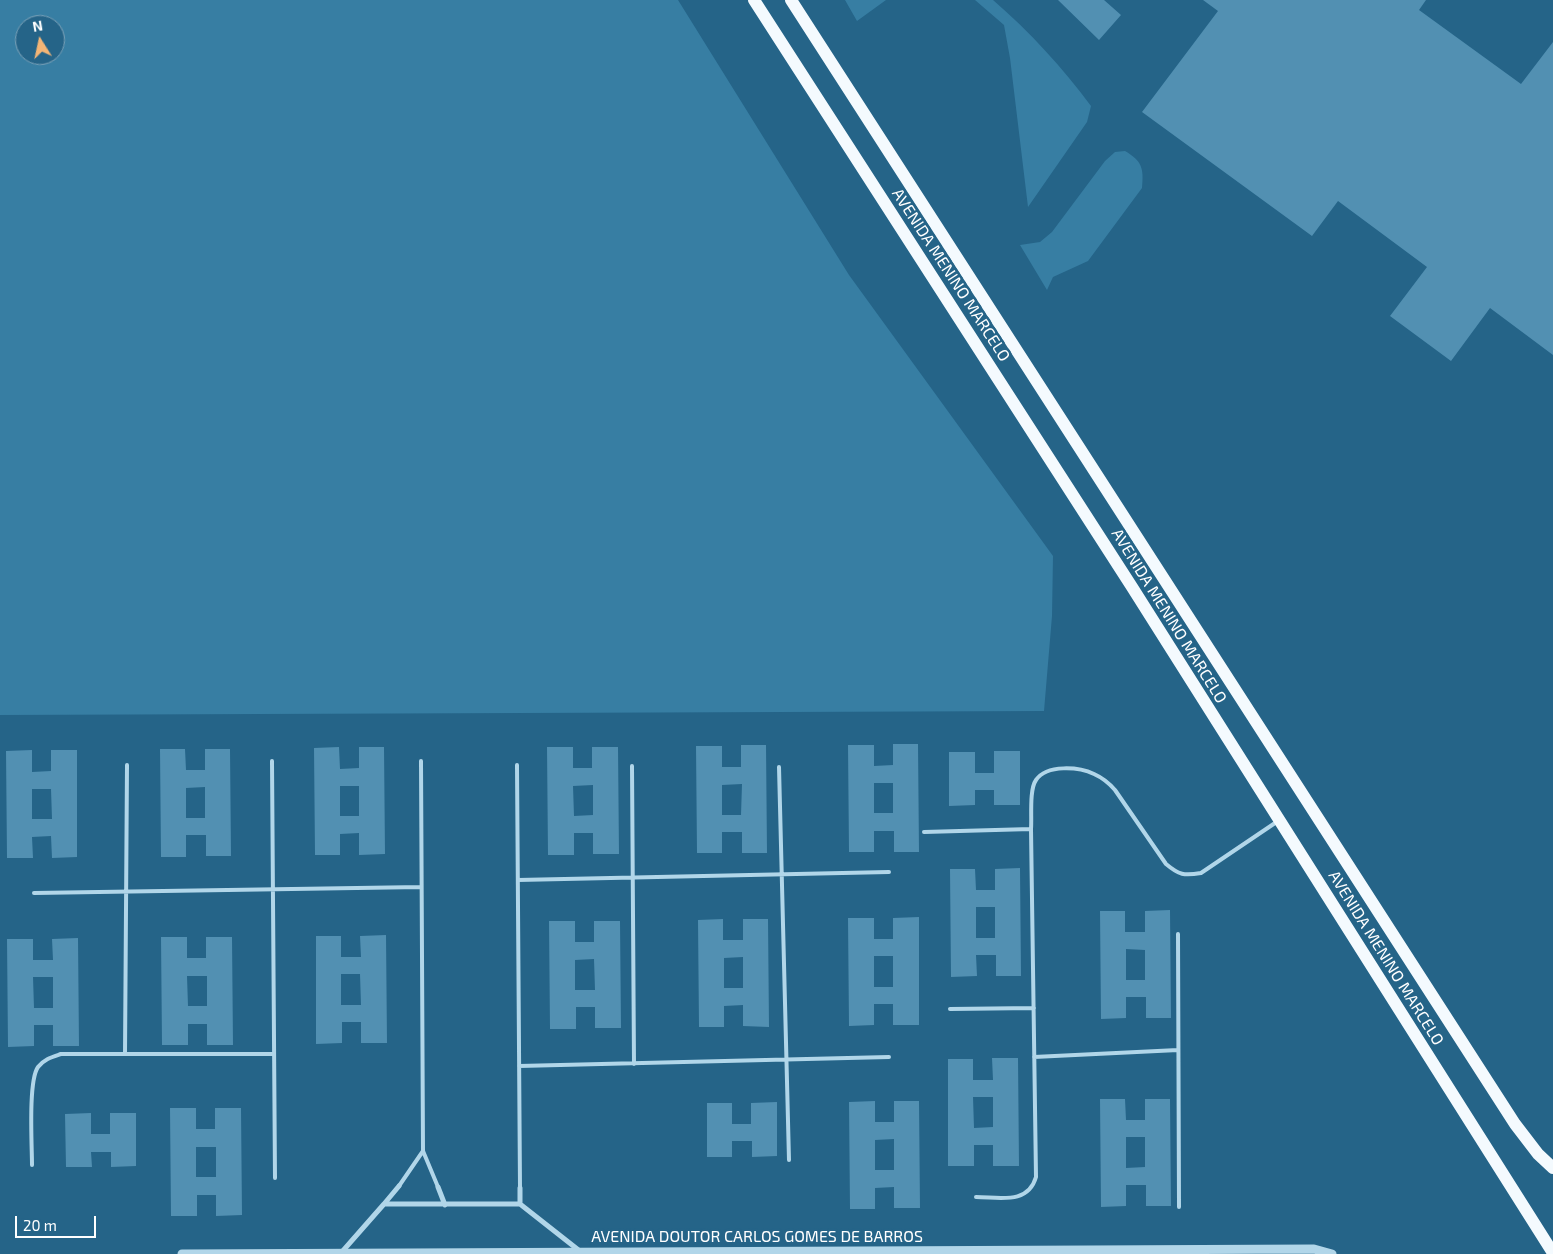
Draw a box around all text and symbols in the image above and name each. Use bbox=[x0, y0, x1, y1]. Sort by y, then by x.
north arrow bbox=[15, 15, 65, 65]
text: N bbox=[31, 16, 44, 35]
street label: AVENIDA MENINO MARCELO bbox=[888, 185, 1014, 365]
street label: AVENIDA MENINO MARCELO bbox=[1107, 525, 1231, 707]
street label: AVENIDA MENINO MARCELO bbox=[1324, 867, 1448, 1049]
scale bar bbox=[18, 1206, 99, 1238]
text: 20 m bbox=[23, 1216, 57, 1234]
street label: AVENIDA DOUTOR CARLOS GOMES DE BARROS bbox=[591, 1227, 923, 1247]

